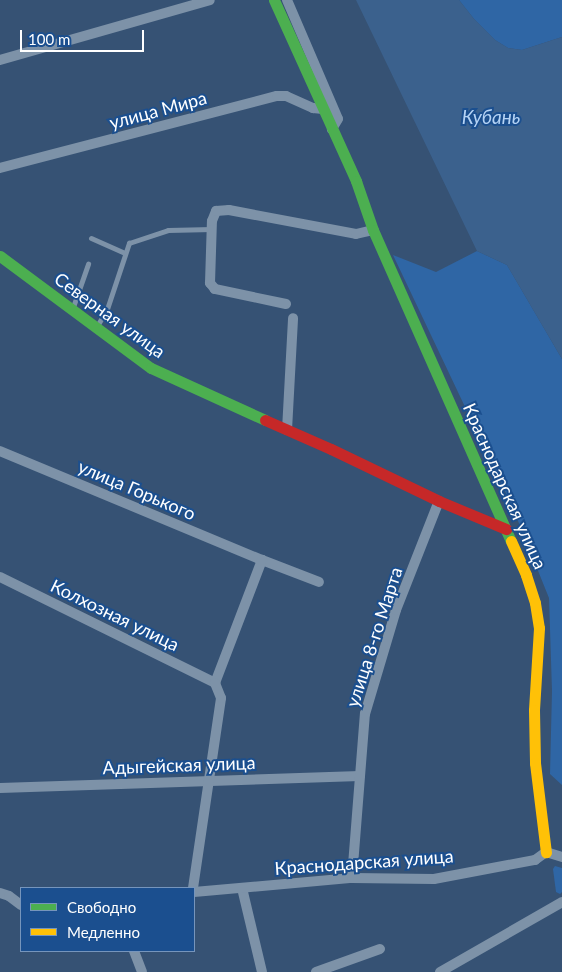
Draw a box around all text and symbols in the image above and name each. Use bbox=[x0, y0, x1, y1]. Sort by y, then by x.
scale bar bbox=[22, 20, 146, 52]
text: 100 m bbox=[28, 30, 70, 48]
street label: улица Мира bbox=[107, 87, 209, 133]
water label: Кубань bbox=[462, 106, 520, 128]
street label: Северная улица bbox=[50, 268, 170, 362]
street label: Краснодарская улица bbox=[459, 400, 551, 572]
street label: улица Горького bbox=[75, 456, 199, 524]
street label: улица 8-го Марта bbox=[341, 564, 407, 710]
street label: Колхозная улица bbox=[47, 575, 183, 655]
street label: Адыгейская улица bbox=[102, 752, 256, 778]
street label: Краснодарская улица bbox=[274, 845, 454, 879]
legend bbox=[20, 887, 195, 952]
text: Свободно bbox=[67, 898, 136, 916]
text: Медленно bbox=[67, 923, 140, 941]

